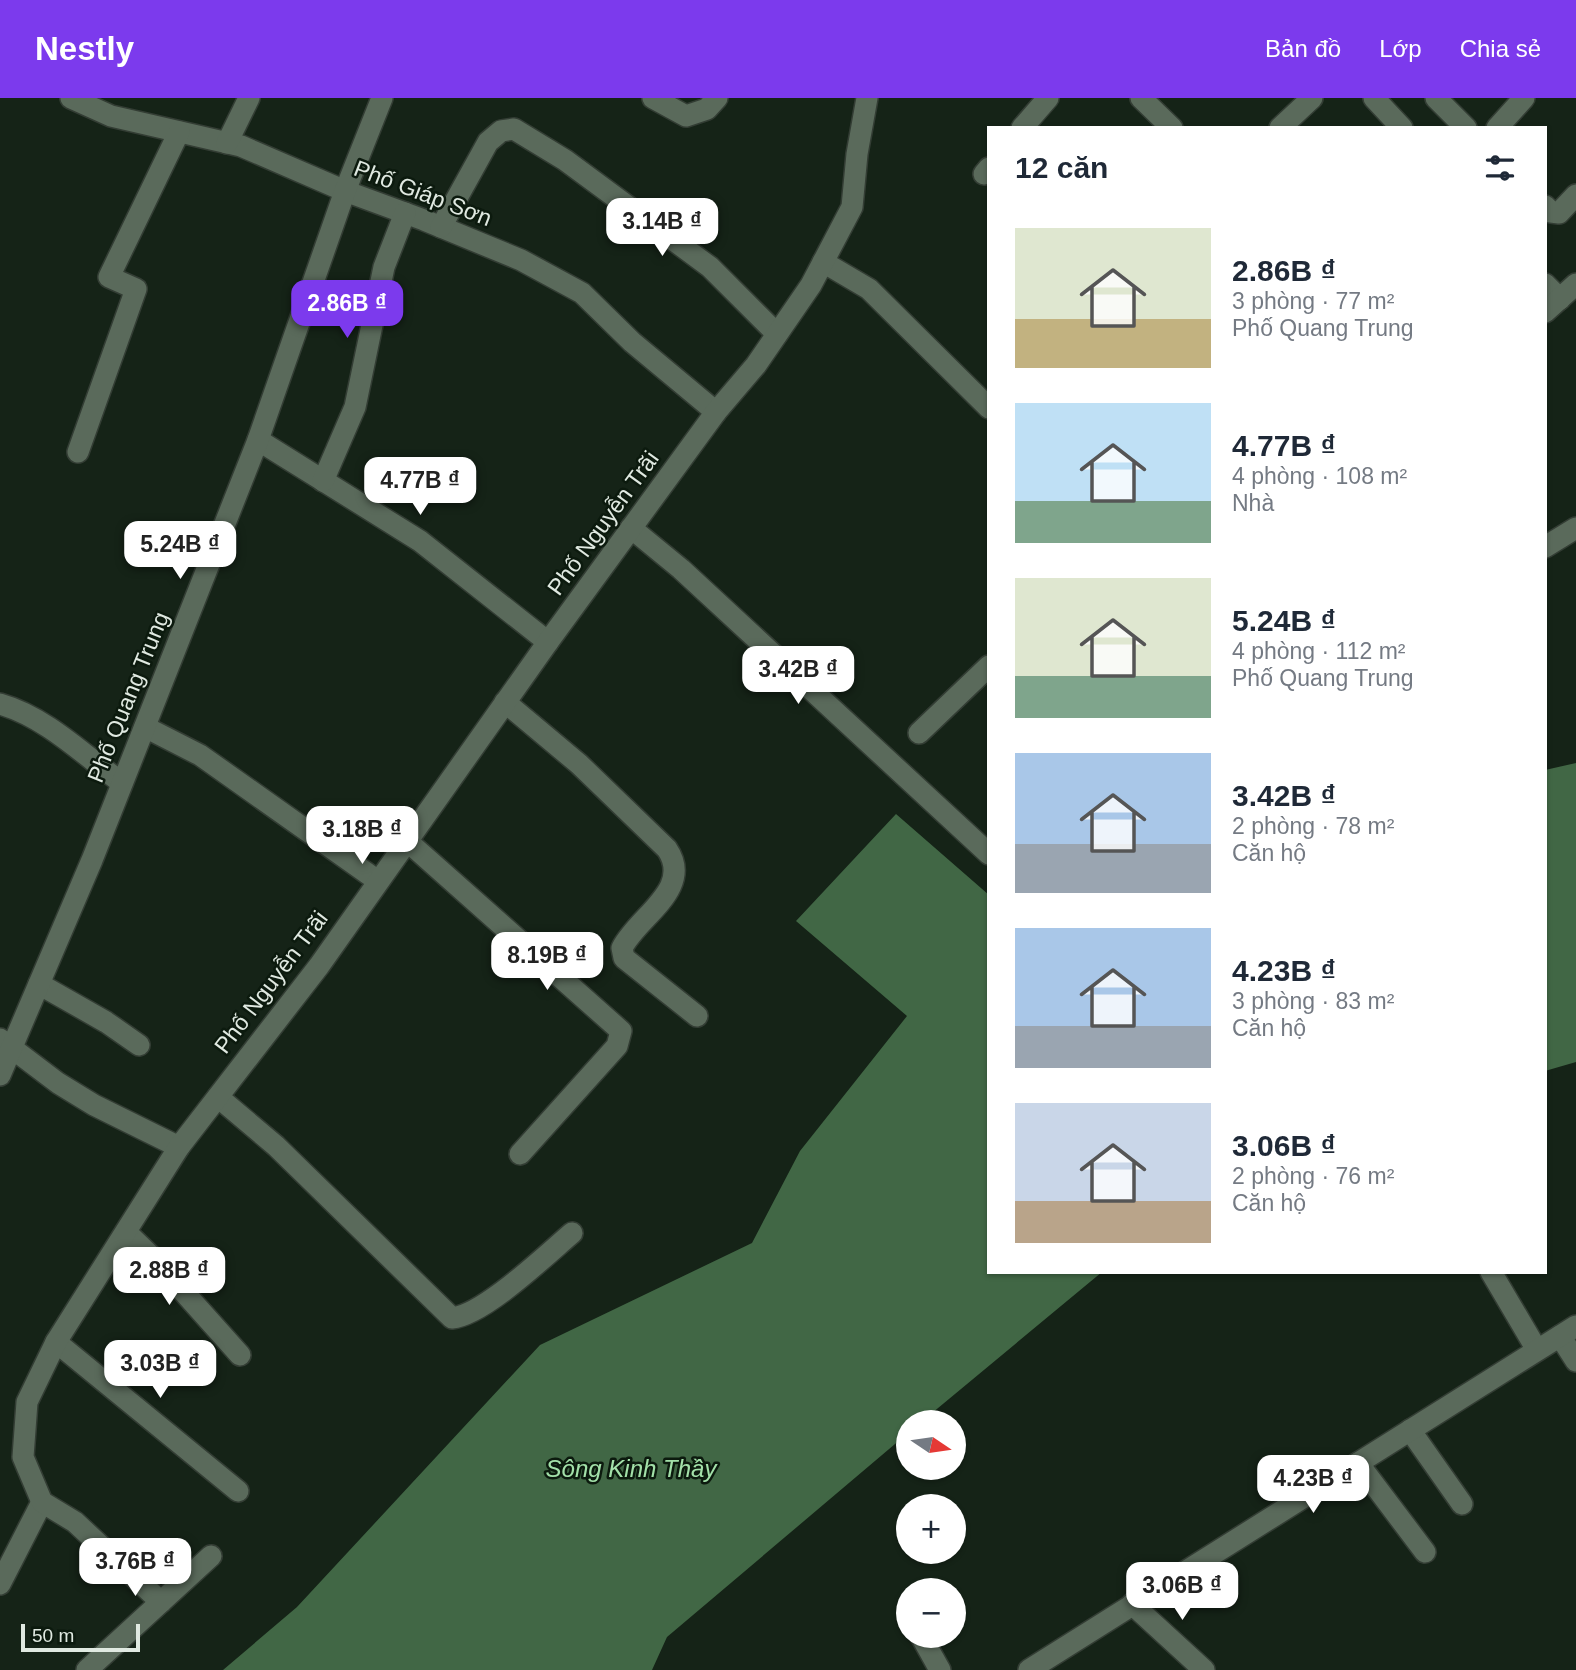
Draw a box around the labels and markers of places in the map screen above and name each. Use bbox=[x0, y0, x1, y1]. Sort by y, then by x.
pin: 3.14B ₫ bbox=[597, 198, 727, 258]
pin: 2.86B ₫ bbox=[282, 280, 412, 340]
pin: 4.77B ₫ bbox=[355, 458, 485, 517]
pin: 5.24B ₫ bbox=[115, 522, 245, 581]
pin: 3.42B ₫ bbox=[733, 646, 863, 706]
pin: 3.18B ₫ bbox=[297, 806, 427, 866]
pin: 8.19B ₫ bbox=[482, 932, 612, 992]
pin: 2.88B ₫ bbox=[104, 1248, 234, 1307]
pin: 3.03B ₫ bbox=[95, 1340, 225, 1400]
pin: 4.23B ₫ bbox=[1248, 1456, 1378, 1515]
pin: 3.76B ₫ bbox=[70, 1538, 200, 1598]
pin: 3.06B ₫ bbox=[1117, 1562, 1247, 1622]

